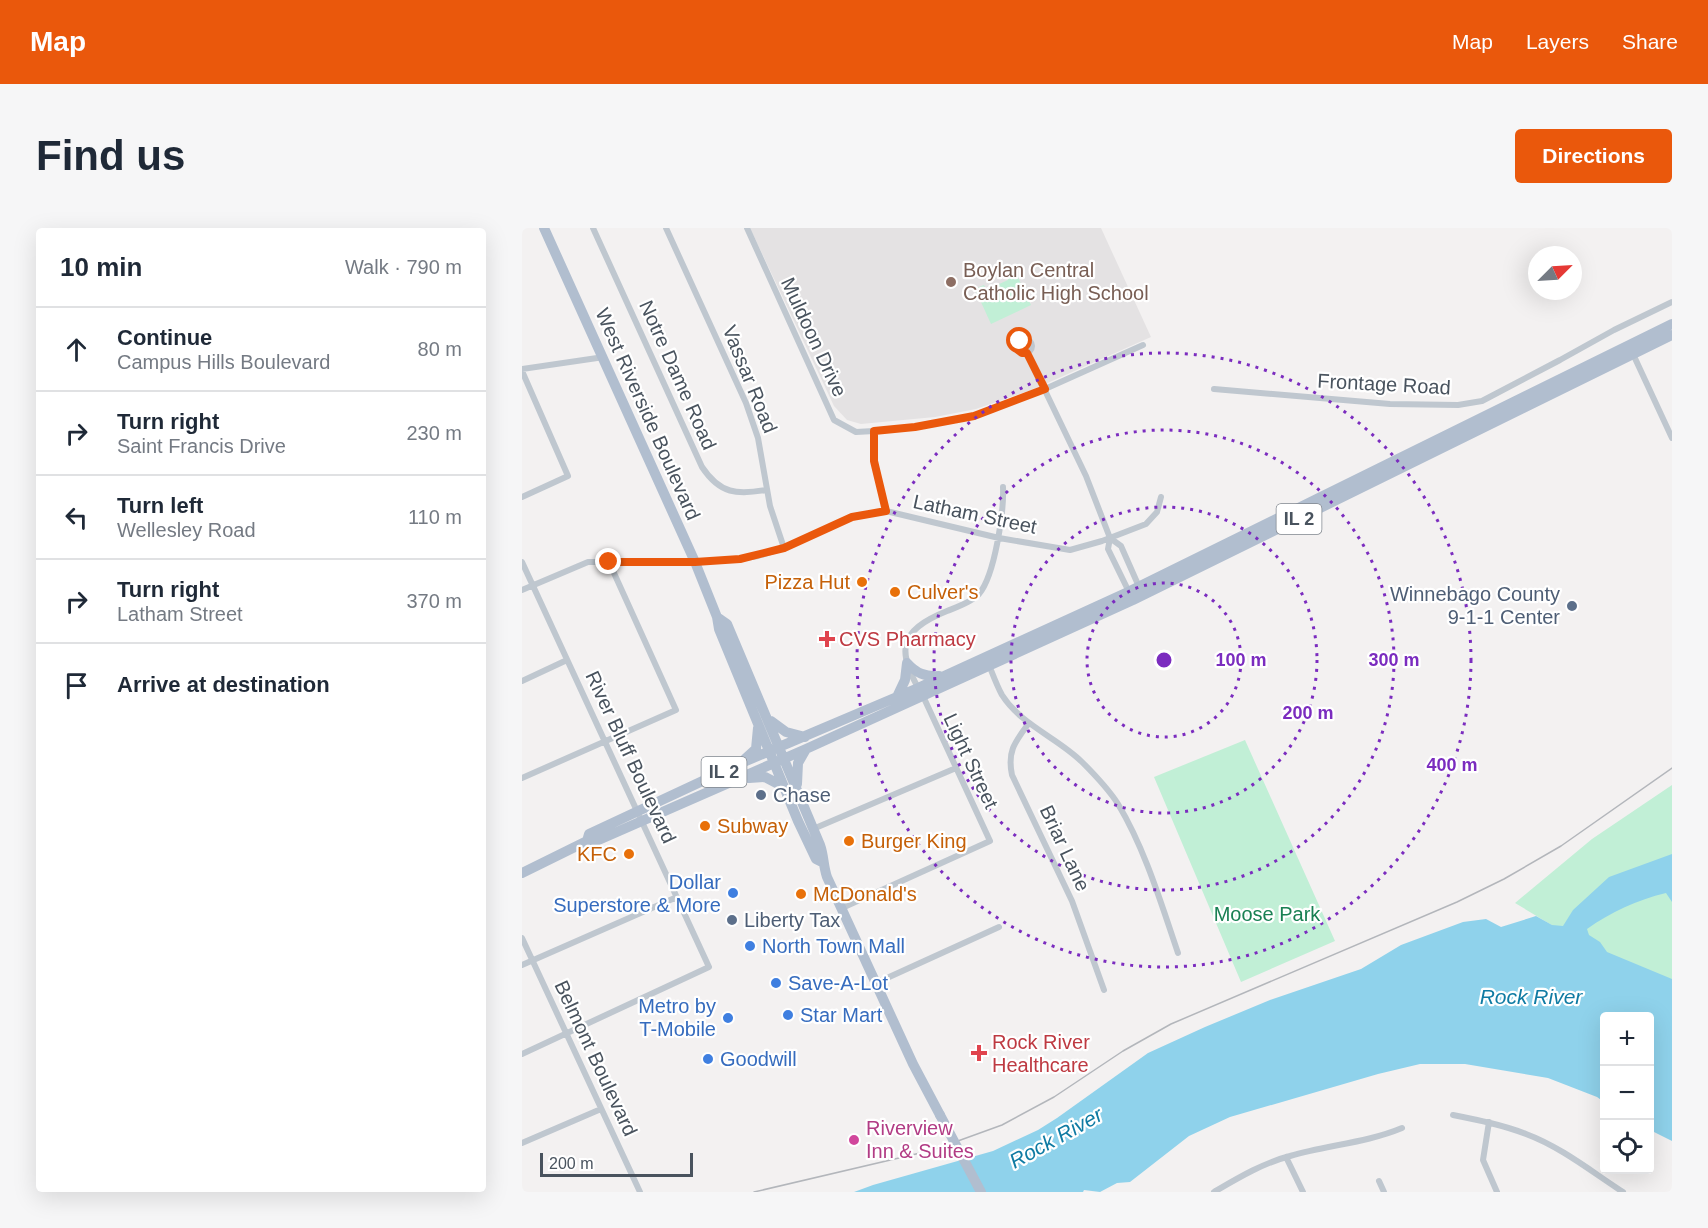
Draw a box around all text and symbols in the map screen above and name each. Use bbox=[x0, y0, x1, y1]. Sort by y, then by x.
text: Map bbox=[30, 26, 86, 57]
text: Map bbox=[1452, 30, 1493, 53]
text: Layers bbox=[1526, 30, 1589, 53]
text: Share bbox=[1622, 30, 1678, 53]
button: Directions bbox=[1515, 129, 1672, 183]
text: Find us bbox=[36, 132, 185, 179]
north arrow bbox=[1528, 246, 1582, 300]
text: 10 min bbox=[60, 252, 142, 282]
text: Walk · 790 m bbox=[345, 256, 462, 278]
place label: Boylan Central Catholic High School bbox=[963, 259, 1149, 304]
street label: Muldoon Drive bbox=[777, 274, 851, 400]
marker: Boylan Central Catholic High School bbox=[944, 275, 958, 289]
street label: Notre Dame Road bbox=[635, 297, 721, 453]
street label: West Riverside Boulevard bbox=[591, 305, 705, 523]
street label: Vassar Road bbox=[718, 322, 782, 436]
text: Continue bbox=[117, 325, 212, 350]
route start bbox=[1006, 327, 1032, 353]
icon: ahead bbox=[60, 333, 93, 366]
text: 80 m bbox=[418, 338, 462, 360]
text: Campus Hills Boulevard bbox=[117, 351, 330, 373]
street label: Frontage Road bbox=[1317, 370, 1451, 398]
text: Turn right bbox=[117, 409, 219, 434]
icon: right bbox=[60, 417, 93, 450]
text: 230 m bbox=[406, 422, 462, 444]
text: Saint Francis Drive bbox=[117, 435, 286, 457]
street label: Latham Street bbox=[911, 490, 1039, 538]
text: Turn left bbox=[117, 493, 203, 518]
icon: left bbox=[60, 501, 93, 534]
road number: IL 2 bbox=[1276, 504, 1322, 534]
text: 110 m bbox=[408, 506, 462, 528]
text: Wellesley Road bbox=[117, 519, 256, 541]
route end bbox=[595, 548, 621, 574]
place label: Pizza Hut bbox=[764, 571, 850, 593]
marker: Pizza Hut bbox=[855, 575, 869, 589]
text: Turn right bbox=[117, 577, 219, 602]
place label: Culver's bbox=[907, 581, 979, 603]
place label: Winnebago County 9-1-1 Center bbox=[1390, 583, 1560, 628]
icon: right bbox=[60, 585, 93, 618]
marker: Culver's bbox=[888, 585, 902, 599]
text: 370 m bbox=[406, 590, 462, 612]
marker: Winnebago County 9-1-1 Center bbox=[1565, 599, 1579, 613]
text: Latham Street bbox=[117, 603, 243, 625]
place label: CVS Pharmacy bbox=[839, 628, 976, 650]
marker: CVS Pharmacy bbox=[820, 632, 834, 646]
centre of rings bbox=[1154, 650, 1174, 670]
text: 100 m bbox=[1215, 650, 1267, 670]
text: 300 m bbox=[1368, 650, 1420, 670]
street label: River Bluff Boulevard bbox=[581, 667, 681, 847]
icon: arrive bbox=[60, 669, 93, 702]
text: Arrive at destination bbox=[117, 672, 330, 697]
text: 200 m bbox=[1282, 703, 1334, 723]
street label: Light Street bbox=[939, 710, 1003, 812]
text: 400 m bbox=[1426, 755, 1478, 775]
road number: IL 2 bbox=[702, 757, 746, 787]
place label: Chase bbox=[773, 784, 831, 806]
marker: Chase bbox=[754, 788, 768, 802]
street label: Briar Lane bbox=[1036, 802, 1094, 894]
place label: Subway bbox=[717, 815, 788, 837]
marker: Subway bbox=[698, 819, 712, 833]
place label: Burger King bbox=[861, 830, 967, 852]
marker: Burger King bbox=[842, 834, 856, 848]
place label: KFC bbox=[577, 843, 617, 865]
marker: KFC bbox=[622, 847, 636, 861]
place label: Dollar Superstore & More bbox=[553, 871, 721, 916]
place label: McDonald's bbox=[813, 883, 917, 905]
marker: Dollar Superstore & More bbox=[726, 886, 740, 900]
marker: McDonald's bbox=[794, 887, 808, 901]
park label: Moose Park bbox=[1214, 903, 1321, 925]
place label: Liberty Tax bbox=[744, 909, 840, 931]
marker: Liberty Tax bbox=[725, 913, 739, 927]
place label: North Town Mall bbox=[762, 935, 905, 957]
marker: North Town Mall bbox=[743, 939, 757, 953]
place label: Save-A-Lot bbox=[788, 972, 888, 994]
marker: Save-A-Lot bbox=[769, 976, 783, 990]
street label: Belmont Boulevard bbox=[550, 977, 642, 1139]
water label: Rock River bbox=[1480, 985, 1583, 1008]
place label: Metro by T-Mobile bbox=[638, 995, 716, 1040]
place label: Star Mart bbox=[800, 1004, 883, 1026]
marker: Star Mart bbox=[781, 1008, 795, 1022]
marker: Metro by T-Mobile bbox=[721, 1011, 735, 1025]
map controls bbox=[1600, 1012, 1654, 1174]
button: + bbox=[1600, 1012, 1654, 1066]
place label: Rock River Healthcare bbox=[992, 1031, 1090, 1076]
marker: Rock River Healthcare bbox=[970, 1044, 988, 1062]
place label: Goodwill bbox=[720, 1048, 797, 1070]
marker: Goodwill bbox=[701, 1052, 715, 1066]
button: − bbox=[1600, 1066, 1654, 1120]
water label: Rock River bbox=[1005, 1102, 1107, 1173]
place label: Riverview Inn & Suites bbox=[866, 1117, 974, 1162]
button: locate bbox=[1600, 1120, 1654, 1174]
marker: Riverview Inn & Suites bbox=[847, 1133, 861, 1147]
scale bar bbox=[540, 1150, 693, 1178]
text: 200 m bbox=[549, 1155, 593, 1172]

